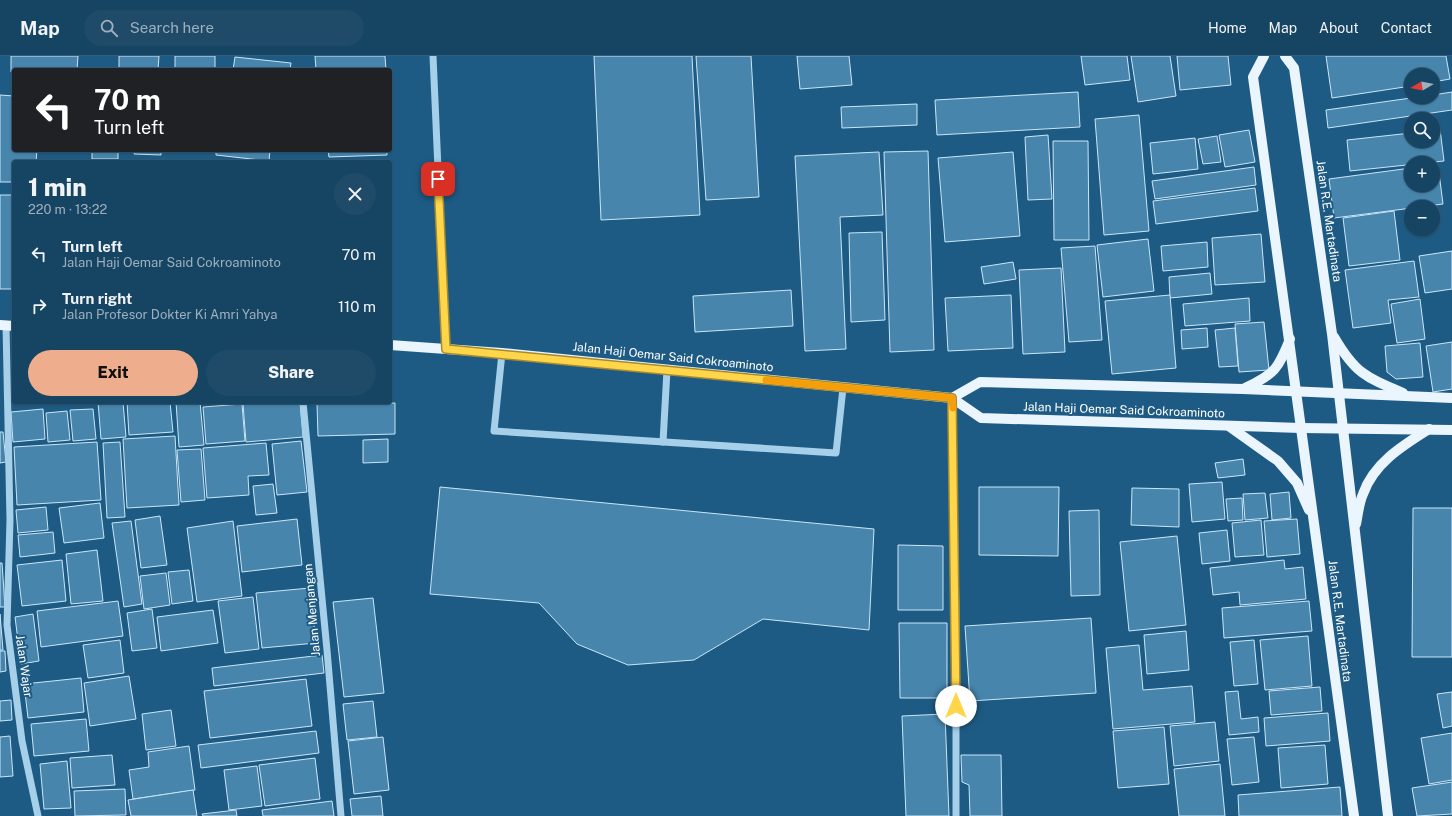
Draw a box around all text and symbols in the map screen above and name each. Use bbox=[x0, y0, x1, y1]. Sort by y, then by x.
search box bbox=[84, 10, 364, 46]
text: Map bbox=[20, 17, 60, 39]
icon: search bbox=[98, 17, 120, 39]
text: Search here bbox=[130, 19, 214, 36]
text: Home bbox=[1208, 20, 1247, 36]
text: Map bbox=[1269, 20, 1297, 36]
text: About bbox=[1319, 20, 1359, 36]
text: Contact bbox=[1381, 20, 1432, 36]
north arrow bbox=[1404, 68, 1440, 104]
map controls bbox=[1404, 68, 1440, 236]
text: 70 m bbox=[94, 83, 161, 116]
icon: left bbox=[28, 84, 80, 136]
button: search bbox=[1404, 112, 1440, 148]
text: Turn left bbox=[94, 117, 164, 138]
button: + bbox=[1404, 156, 1440, 192]
street label: Jalan R.E. Martadinata bbox=[1314, 159, 1344, 283]
pin bbox=[421, 162, 455, 196]
icon: arrive bbox=[427, 168, 449, 190]
text: 1 min bbox=[28, 173, 87, 201]
button: close bbox=[334, 173, 376, 215]
button: − bbox=[1404, 200, 1440, 236]
text: 220 m · 13:22 bbox=[28, 202, 107, 217]
text: Turn left bbox=[62, 238, 123, 255]
icon: left bbox=[28, 243, 50, 265]
text: 70 m bbox=[341, 246, 376, 263]
text: Jalan Haji Oemar Said Cokroaminoto bbox=[62, 255, 281, 270]
text: Turn right bbox=[62, 290, 132, 307]
icon: right bbox=[28, 295, 50, 317]
text: 110 m bbox=[338, 298, 376, 315]
text: Jalan Profesor Dokter Ki Amri Yahya bbox=[62, 307, 278, 322]
street label: Jalan Haji Oemar Said Cokroaminoto bbox=[572, 339, 774, 375]
button: Exit bbox=[28, 350, 198, 396]
button: Share bbox=[206, 350, 376, 396]
street label: Jalan Haji Oemar Said Cokroaminoto bbox=[1023, 399, 1225, 421]
street label: Jalan R.E. Martadinata bbox=[1326, 559, 1354, 683]
street label: Jalan Menjangan bbox=[301, 563, 323, 657]
street label: Jalan Wajar bbox=[13, 634, 35, 699]
position arrow bbox=[935, 685, 977, 727]

